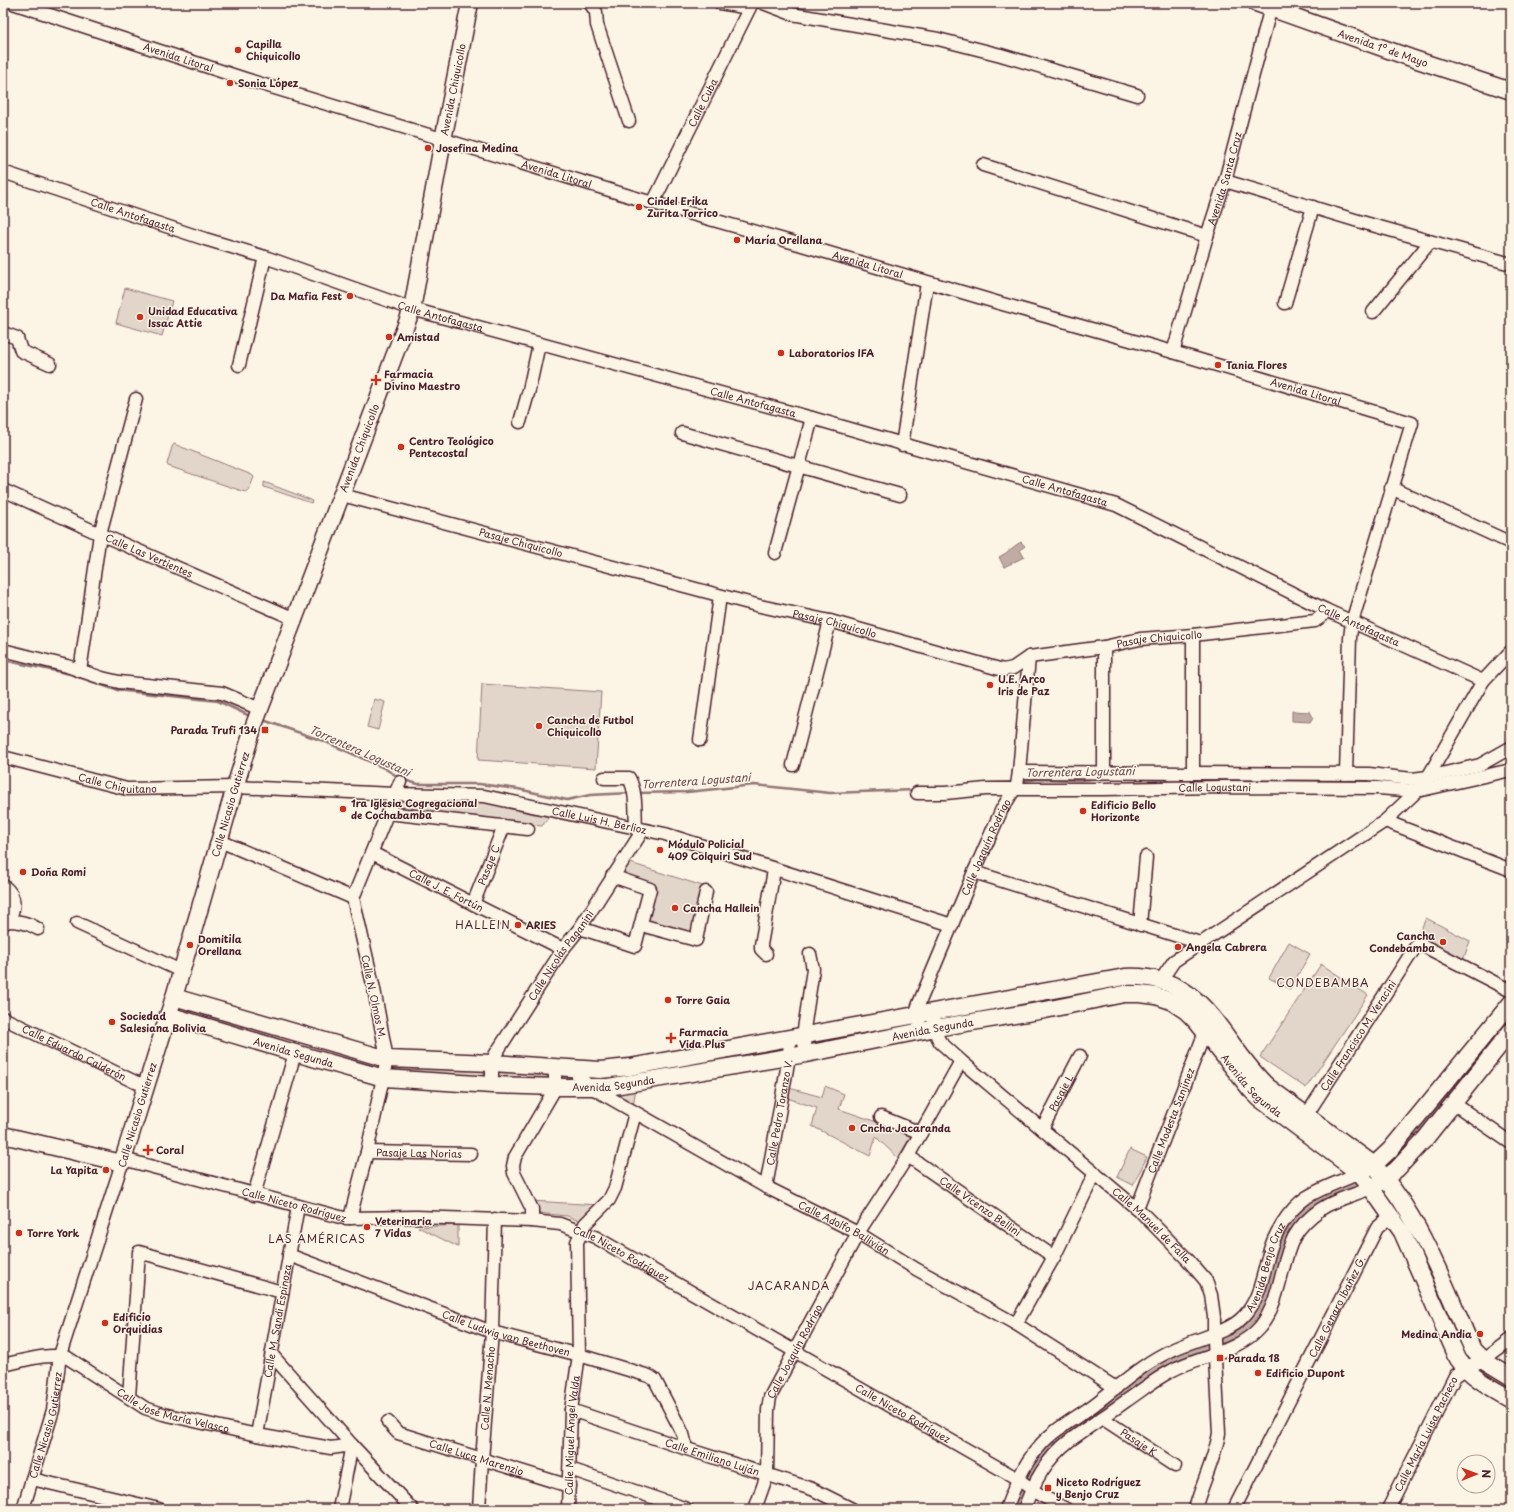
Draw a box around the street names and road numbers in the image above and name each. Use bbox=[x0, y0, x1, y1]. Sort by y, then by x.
street label: Avenida 1º de Mayo bbox=[1336, 25, 1431, 70]
street label: Avenida Litoral bbox=[142, 38, 215, 75]
street label: Avenida Chiquicollo bbox=[436, 42, 469, 137]
street label: Calle Cuba bbox=[684, 75, 721, 129]
street label: Avenida Santa Cruz bbox=[1203, 130, 1245, 227]
street label: Avenida Litoral bbox=[520, 156, 594, 191]
street label: Calle Antofagasta bbox=[89, 194, 178, 236]
street label: Avenida Litoral bbox=[831, 246, 905, 281]
street label: Calle Antofagasta bbox=[396, 297, 486, 335]
street label: Avenida Litoral bbox=[1269, 373, 1343, 409]
street label: Calle Antofagasta bbox=[709, 383, 799, 421]
street label: Avenida Chiquicollo bbox=[335, 401, 382, 494]
street label: Calle Antofagasta bbox=[1020, 471, 1110, 509]
street label: Pasaje Chiquicollo bbox=[477, 524, 565, 560]
street label: Calle Las Vertientes bbox=[103, 529, 196, 581]
street label: Calle Antofagasta bbox=[1316, 599, 1403, 650]
street label: Pasaje Chiquicollo bbox=[791, 605, 879, 641]
street label: Pasaje Chiquicollo bbox=[1115, 626, 1203, 651]
street label: Calle Nicasio Gutierrez bbox=[207, 749, 253, 859]
street label: Calle Chiquitano bbox=[77, 769, 157, 796]
street label: Calle Logustani bbox=[1178, 779, 1251, 795]
street label: Calle Joaquín Rodrigo bbox=[957, 795, 1014, 898]
street label: Calle Luis H. Berlioz bbox=[551, 802, 648, 837]
street label: Pasaje C bbox=[473, 842, 503, 887]
street label: Calle J. E. Fortún bbox=[407, 865, 486, 915]
street label: Calle Nicolás Paganini bbox=[524, 907, 597, 1003]
street label: Calle N. Olmos M. bbox=[358, 953, 391, 1040]
street label: Calle Francisco M. Veracini bbox=[1316, 977, 1399, 1094]
street label: Avenida Segunda bbox=[890, 1014, 975, 1044]
street label: Calle Eduardo Calderón bbox=[20, 1020, 129, 1084]
street label: Avenida Segunda bbox=[252, 1033, 336, 1071]
street label: Avenida Segunda bbox=[1218, 1050, 1286, 1120]
street label: Calle Pedro Toranzo V. bbox=[762, 1058, 796, 1166]
street label: Calle Nicasio Gutierrez bbox=[113, 1060, 160, 1169]
street label: Calle Modesta Sanjinez bbox=[1143, 1065, 1198, 1175]
street label: Avenida Segunda bbox=[572, 1071, 657, 1094]
street label: Pasaje L bbox=[1045, 1071, 1076, 1114]
street label: Pasaje Las Norias bbox=[376, 1144, 462, 1161]
street label: Calle Vicenzo Bellini bbox=[937, 1172, 1025, 1239]
street label: Calle Niceto Rodríguez bbox=[240, 1183, 348, 1225]
street label: Calle Manuel de Falla bbox=[1109, 1183, 1195, 1266]
street label: Calle Adolfo Ballivián bbox=[796, 1196, 893, 1258]
street label: Avenida Benjo Cruz bbox=[1242, 1219, 1288, 1315]
street label: Calle Niceto Rodríguez bbox=[571, 1221, 672, 1285]
street label: Calle Genaro Ibañez G. bbox=[1304, 1253, 1369, 1360]
street label: Calle M. Sandi Espinoza bbox=[259, 1262, 295, 1379]
street label: Calle Joaquín Rodrigo bbox=[763, 1301, 826, 1401]
street label: Calle Ludwig van Beethoven bbox=[440, 1306, 572, 1359]
street label: Calle N. Menacho bbox=[476, 1345, 498, 1431]
street label: Calle Nicasio Gutierrez bbox=[25, 1371, 65, 1480]
street label: Calle Miguel Angel Valda bbox=[560, 1373, 583, 1495]
street label: Calle María Luisa Pacheco bbox=[1390, 1373, 1461, 1494]
street label: Calle Niceto Rodríguez bbox=[853, 1379, 954, 1446]
street label: Calle José María Velasco bbox=[114, 1384, 231, 1436]
street label: Pasaje K bbox=[1118, 1424, 1160, 1459]
street label: Calle Emiliano Luján bbox=[663, 1434, 762, 1479]
street label: Calle Luca Marenzio bbox=[428, 1435, 526, 1479]

